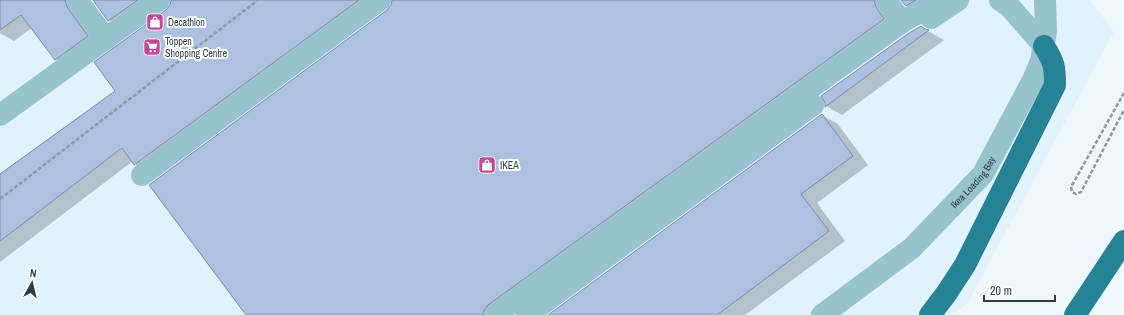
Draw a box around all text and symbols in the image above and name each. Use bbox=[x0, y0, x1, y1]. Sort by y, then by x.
shop icon: Decathlon bbox=[145, 12, 165, 32]
place label: Decathlon bbox=[168, 16, 205, 29]
place label: Toppen Shopping Centre bbox=[165, 35, 227, 60]
supermarket icon: Toppen Shopping Centre bbox=[142, 37, 162, 57]
street label: Ikea Loading Bay bbox=[947, 153, 998, 211]
shop icon: IKEA bbox=[477, 155, 497, 175]
place label: IKEA bbox=[500, 159, 519, 172]
north arrow bbox=[12, 263, 52, 303]
text: N bbox=[29, 266, 38, 280]
scale bar bbox=[984, 277, 1055, 303]
text: 20 m bbox=[990, 283, 1012, 299]

